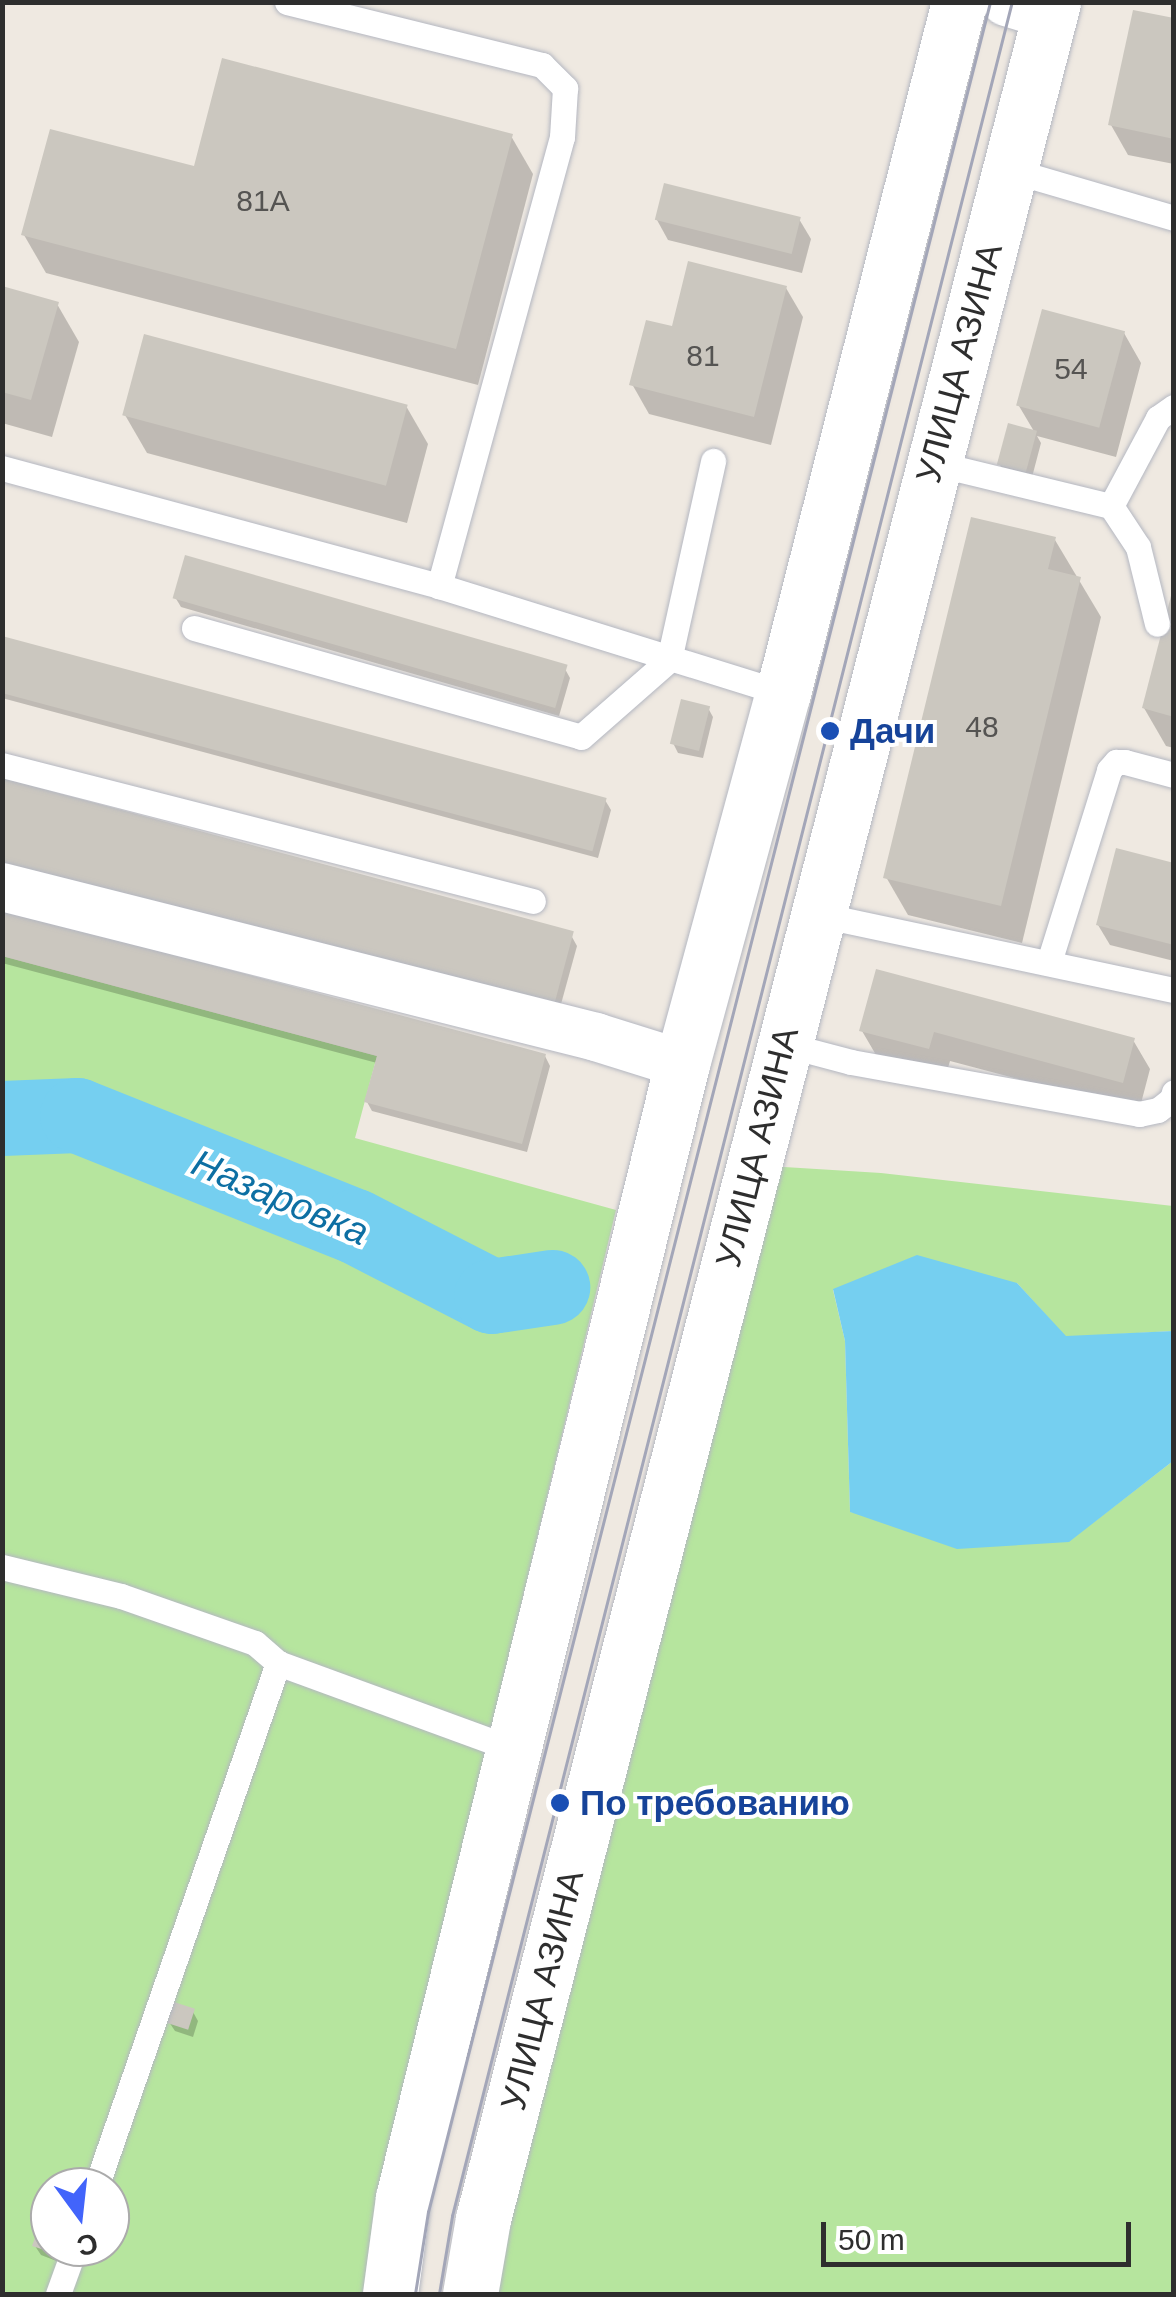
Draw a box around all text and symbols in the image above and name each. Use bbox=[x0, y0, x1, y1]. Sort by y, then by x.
house number: 81А bbox=[236, 183, 290, 219]
street label: УЛИЦА АЗИНА bbox=[907, 239, 1011, 487]
house number: 81 bbox=[686, 338, 720, 374]
house number: 54 bbox=[1054, 351, 1088, 387]
house number: 48 bbox=[965, 709, 999, 745]
place label: Дачи bbox=[850, 710, 935, 752]
marker: Дачи bbox=[819, 720, 841, 742]
street label: УЛИЦА АЗИНА bbox=[707, 1023, 807, 1271]
water label: Назаровка bbox=[185, 1140, 375, 1256]
place label: По требованию bbox=[580, 1782, 850, 1824]
marker: По требованию bbox=[549, 1792, 571, 1814]
street label: УЛИЦА АЗИНА bbox=[492, 1866, 592, 2114]
north arrow bbox=[30, 2167, 130, 2267]
scale bar bbox=[826, 2202, 1136, 2264]
text: 50 m bbox=[838, 2223, 905, 2256]
text: С bbox=[74, 2227, 101, 2262]

